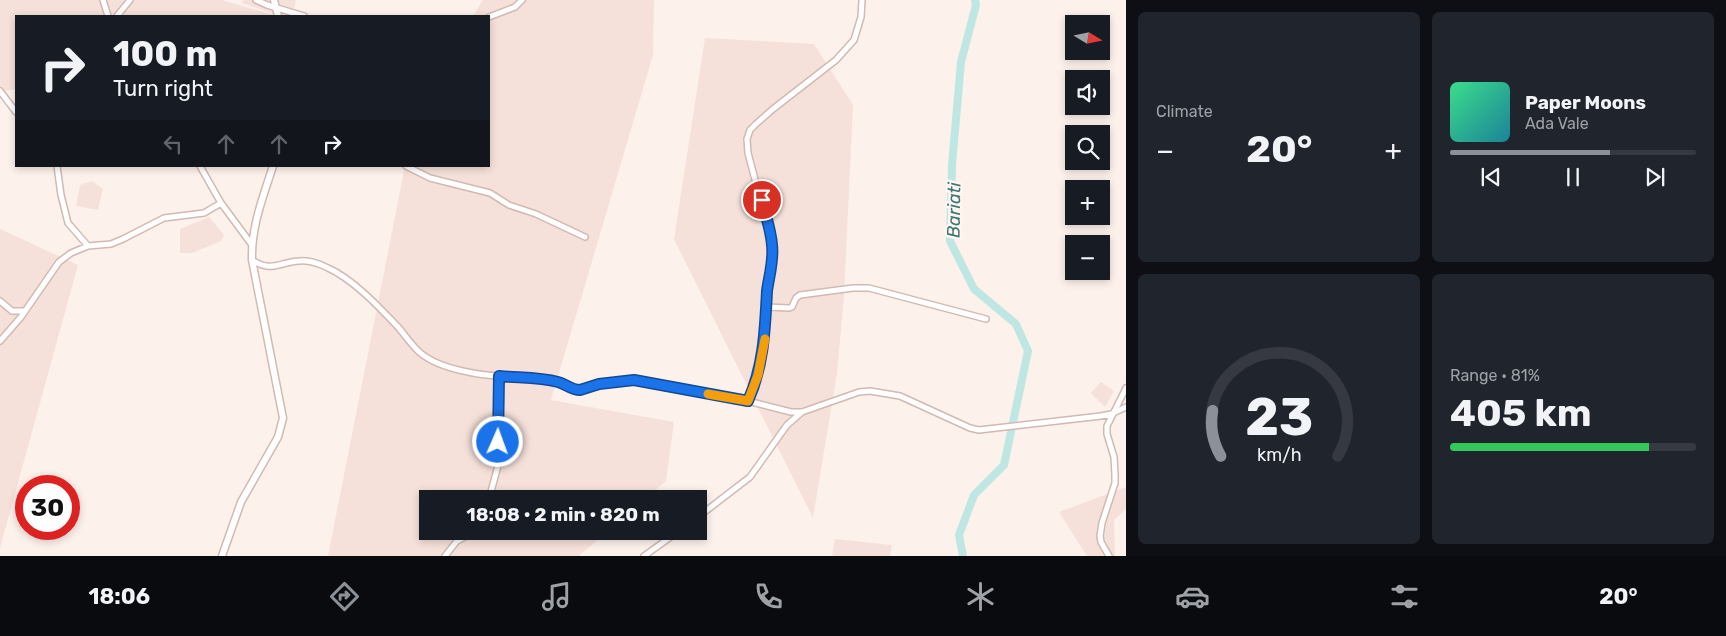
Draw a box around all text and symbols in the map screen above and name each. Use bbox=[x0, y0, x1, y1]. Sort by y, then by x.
north arrow bbox=[1065, 15, 1110, 60]
map controls bbox=[1065, 15, 1110, 280]
text: 100 m bbox=[113, 33, 218, 75]
icon: right bbox=[30, 35, 95, 100]
button: sound bbox=[1065, 70, 1110, 115]
text: Turn right bbox=[113, 75, 213, 102]
text: Paper Moons bbox=[1525, 91, 1646, 114]
text: Climate bbox=[1156, 102, 1213, 121]
text: Ada Vale bbox=[1525, 114, 1589, 133]
button: search bbox=[1065, 125, 1110, 170]
text: 20° bbox=[1246, 126, 1312, 172]
icon: left bbox=[159, 130, 187, 158]
icon: ahead bbox=[212, 130, 240, 158]
icon: ahead bbox=[265, 130, 293, 158]
icon: right bbox=[318, 130, 346, 158]
text: − bbox=[1156, 134, 1174, 167]
text: + bbox=[1385, 134, 1402, 167]
icon: previous bbox=[1477, 163, 1505, 191]
icon: pause bbox=[1559, 163, 1587, 191]
icon: next bbox=[1641, 163, 1669, 191]
pin bbox=[741, 179, 783, 221]
button: + bbox=[1065, 180, 1110, 225]
water label: Bariati bbox=[943, 181, 965, 238]
icon: arrive bbox=[748, 186, 776, 214]
button: − bbox=[1065, 235, 1110, 280]
text: Range · 81% bbox=[1450, 366, 1540, 385]
text: 23 bbox=[1245, 386, 1313, 448]
text: 405 km bbox=[1450, 390, 1591, 436]
position arrow bbox=[471, 415, 523, 467]
text: km/h bbox=[1257, 444, 1301, 465]
speed limit sign: 30 bbox=[15, 475, 80, 540]
text: 18:08 · 2 min · 820 m bbox=[466, 503, 660, 526]
icon: directions bbox=[327, 579, 362, 614]
icon: music bbox=[539, 579, 574, 614]
icon: phone bbox=[751, 579, 786, 614]
icon: climate bbox=[963, 579, 998, 614]
icon: car bbox=[1175, 579, 1210, 614]
icon: filters bbox=[1387, 579, 1422, 614]
text: 18:06 bbox=[89, 583, 150, 610]
text: 20° bbox=[1599, 583, 1637, 610]

